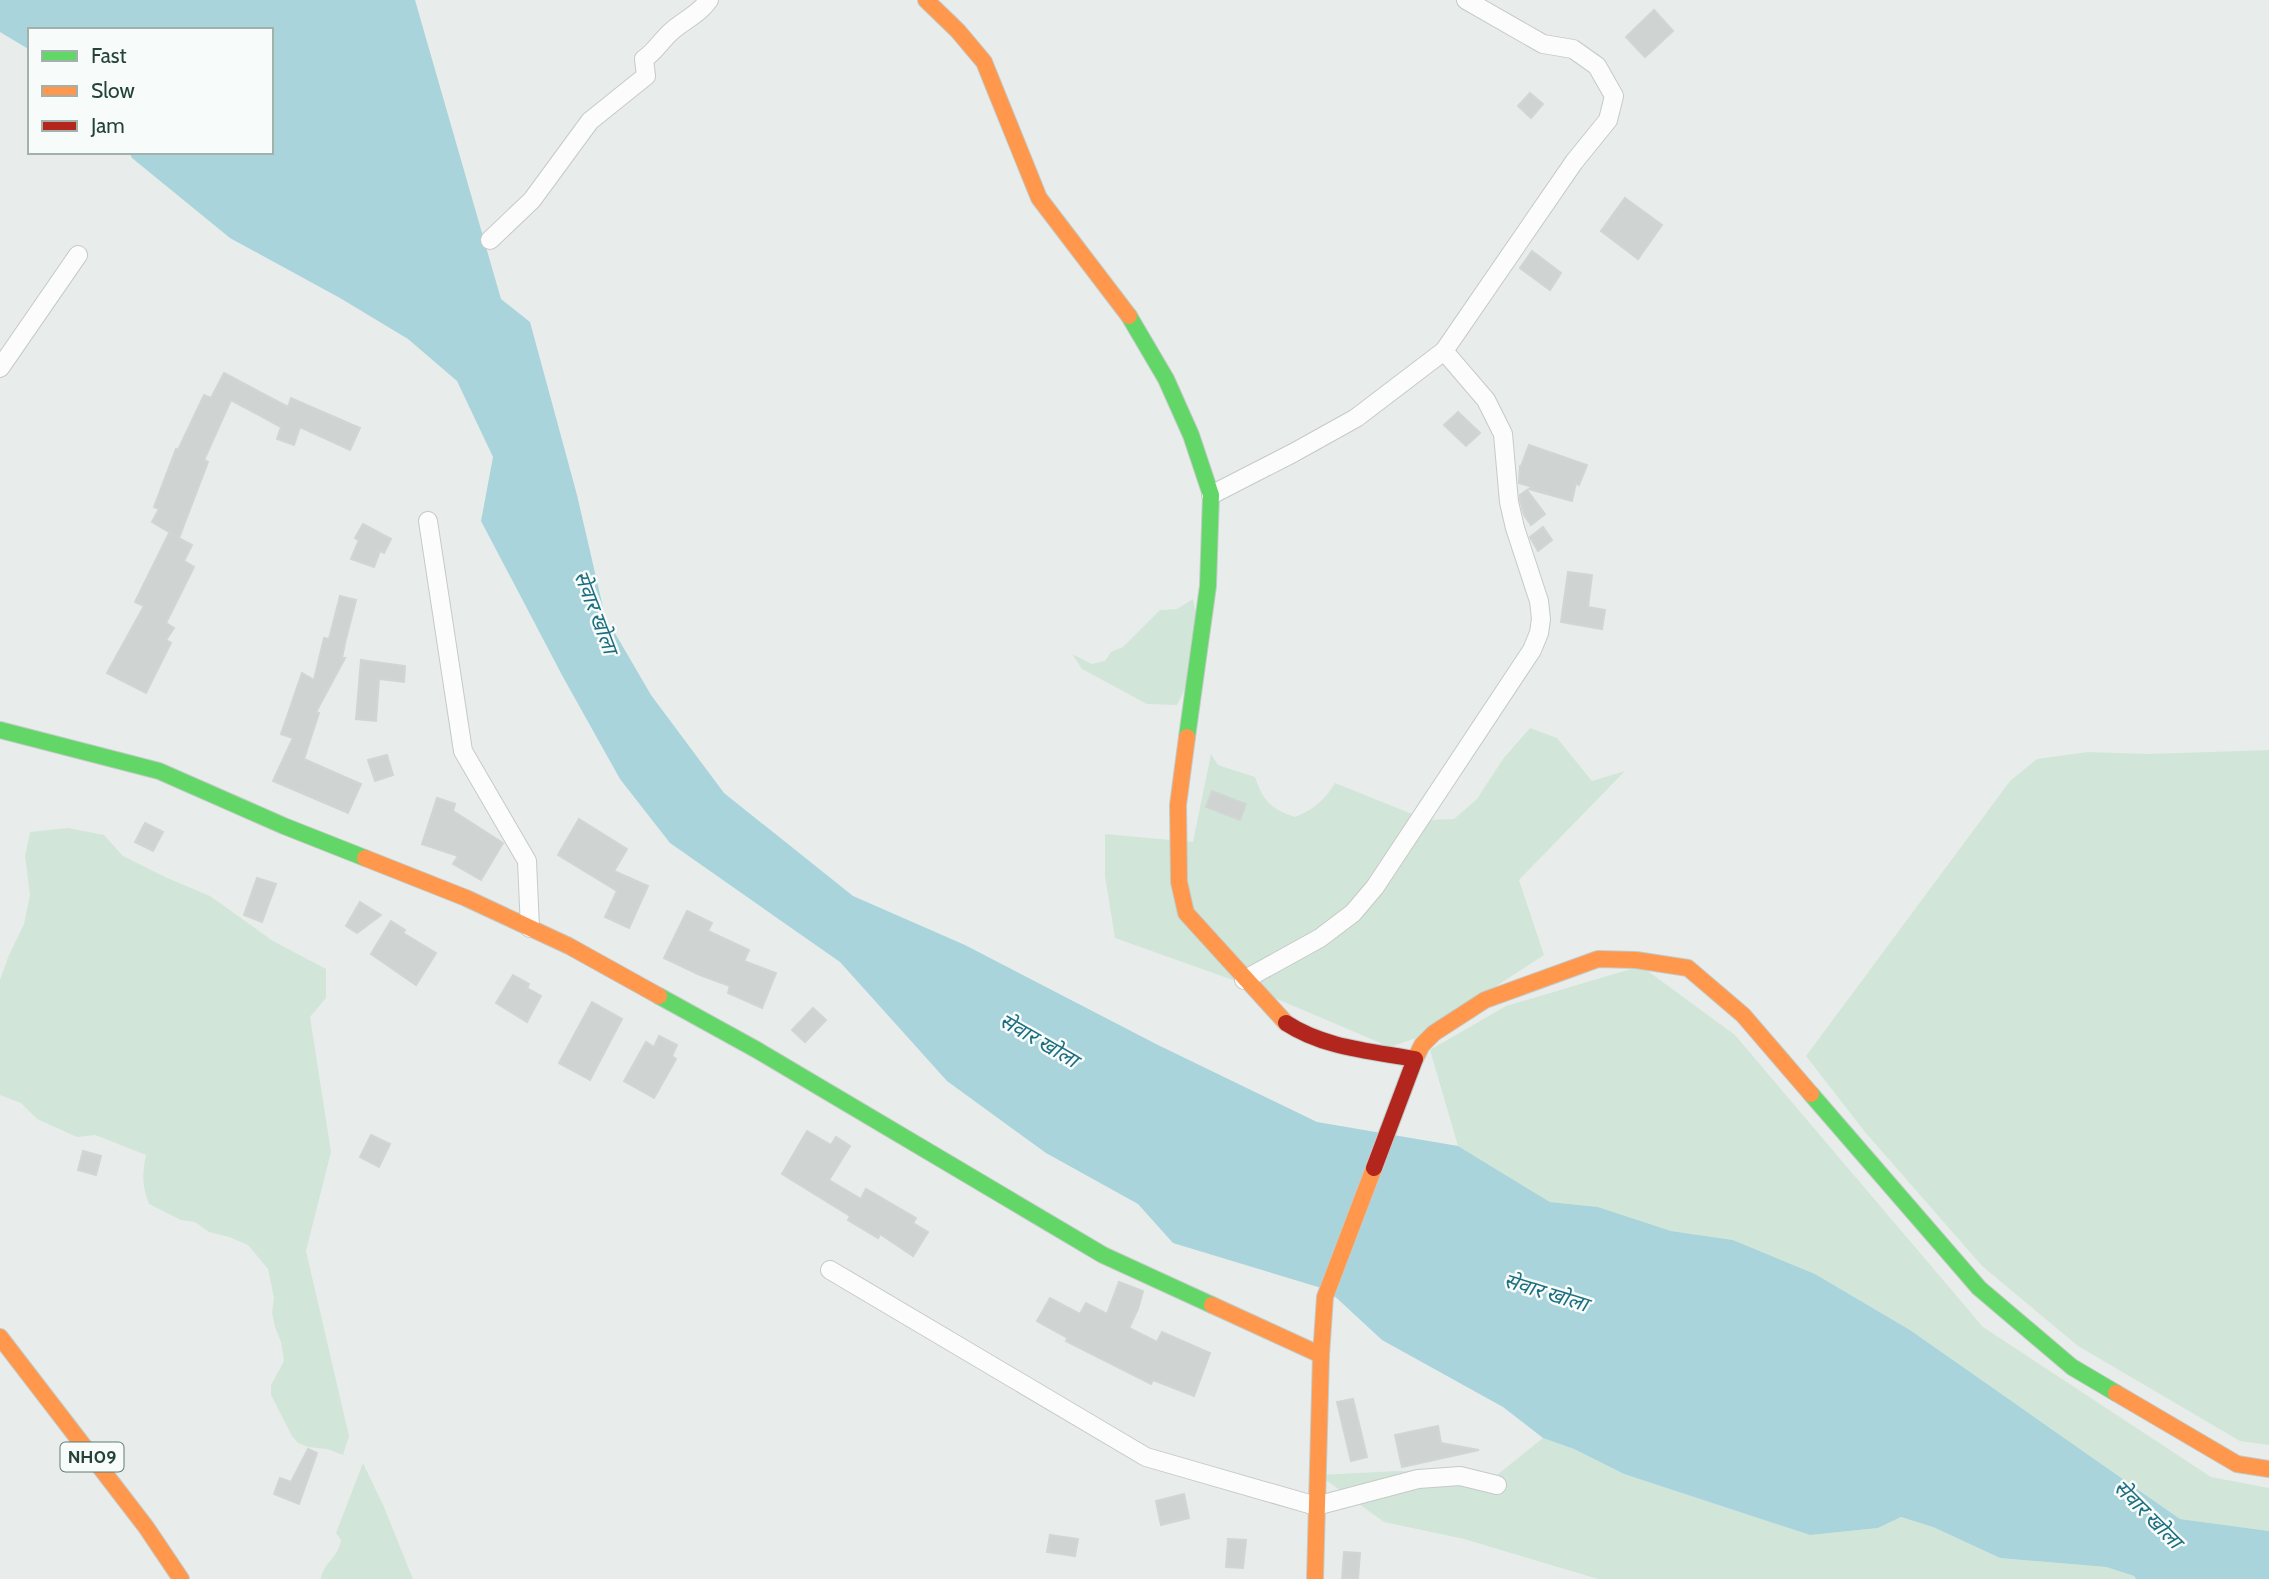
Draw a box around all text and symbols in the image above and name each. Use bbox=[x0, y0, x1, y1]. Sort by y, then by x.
legend bbox=[28, 28, 273, 154]
text: Fast bbox=[91, 43, 127, 68]
text: Slow bbox=[91, 78, 135, 103]
text: Jam bbox=[90, 113, 125, 138]
water label: सेवार खोला bbox=[569, 567, 624, 660]
water label: सेवार खोला bbox=[995, 1008, 1086, 1074]
water label: सेवार खोला bbox=[1501, 1267, 1594, 1318]
road number: NH09 bbox=[60, 1442, 124, 1472]
water label: सेवार खोला bbox=[2109, 1475, 2190, 1556]

